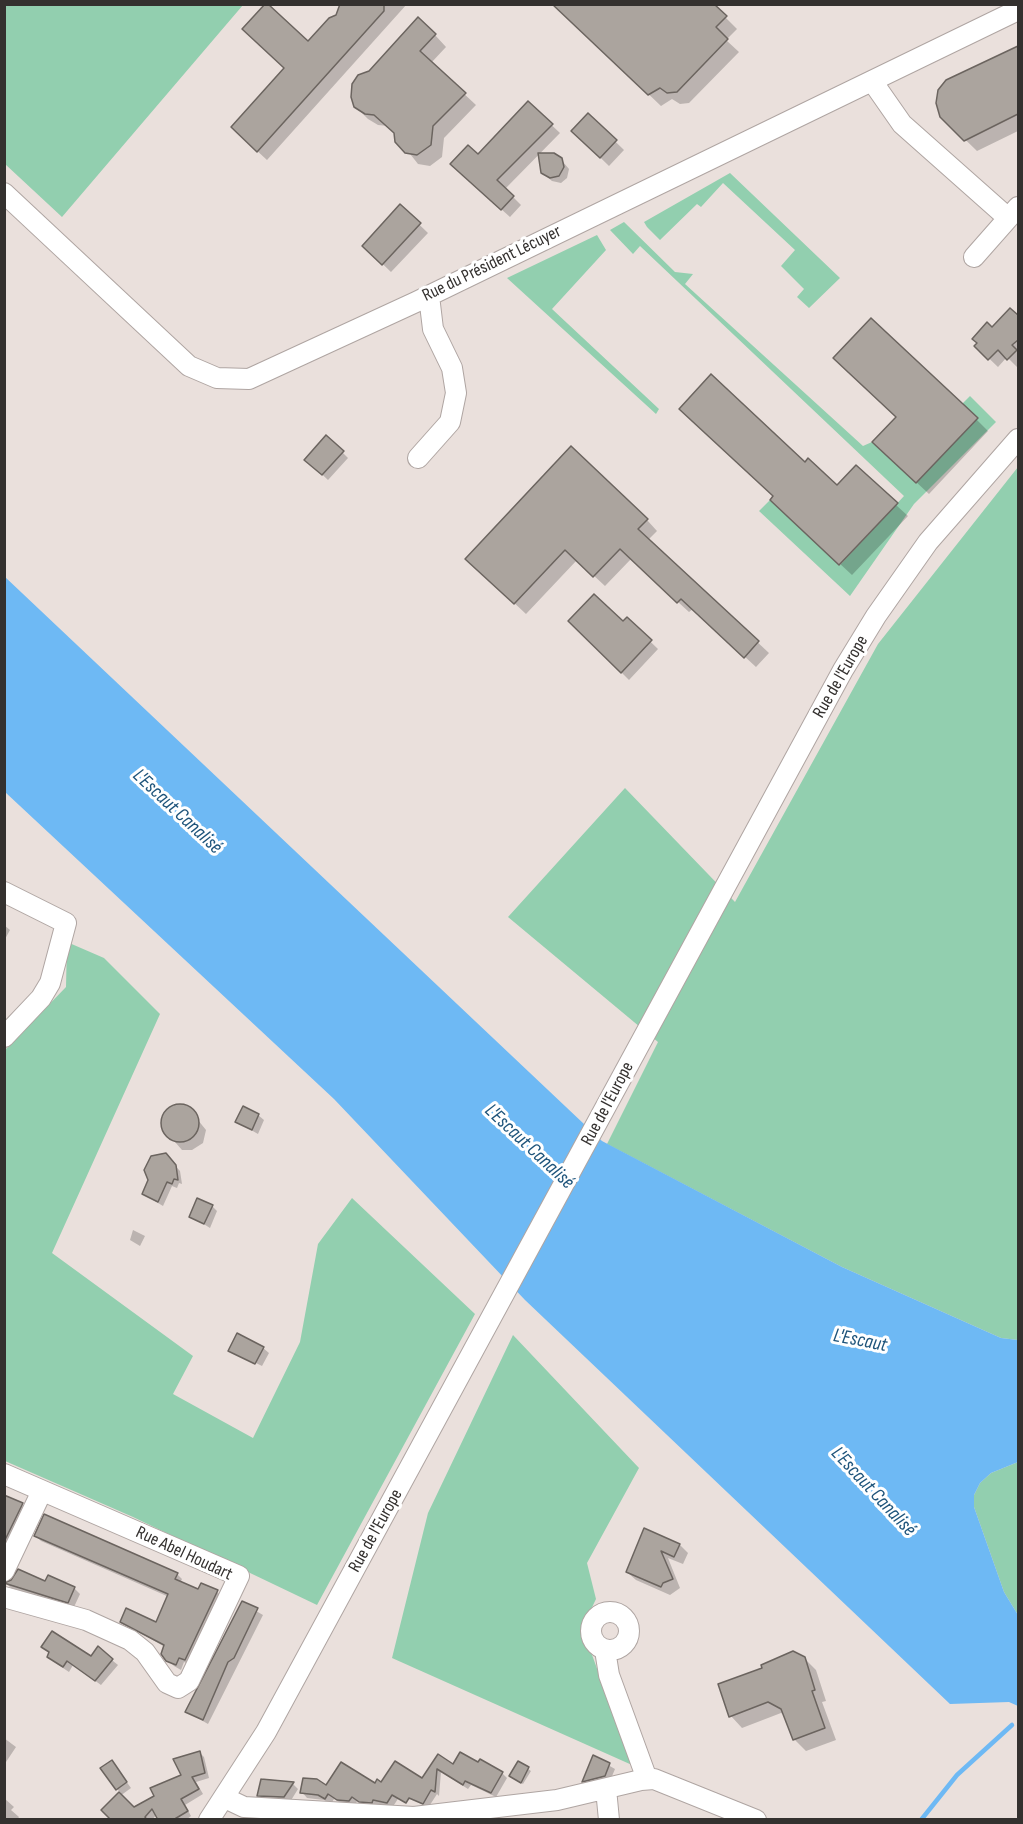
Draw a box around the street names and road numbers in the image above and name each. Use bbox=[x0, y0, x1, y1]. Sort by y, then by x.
street label: Rue du Président Lécuyer bbox=[419, 221, 565, 307]
street label: Rue de l'Europe bbox=[809, 632, 873, 722]
street label: Rue de l'Europe bbox=[577, 1058, 639, 1150]
street label: Rue de l'Europe bbox=[344, 1486, 408, 1576]
street label: Rue Abel Houdart bbox=[132, 1522, 236, 1586]

